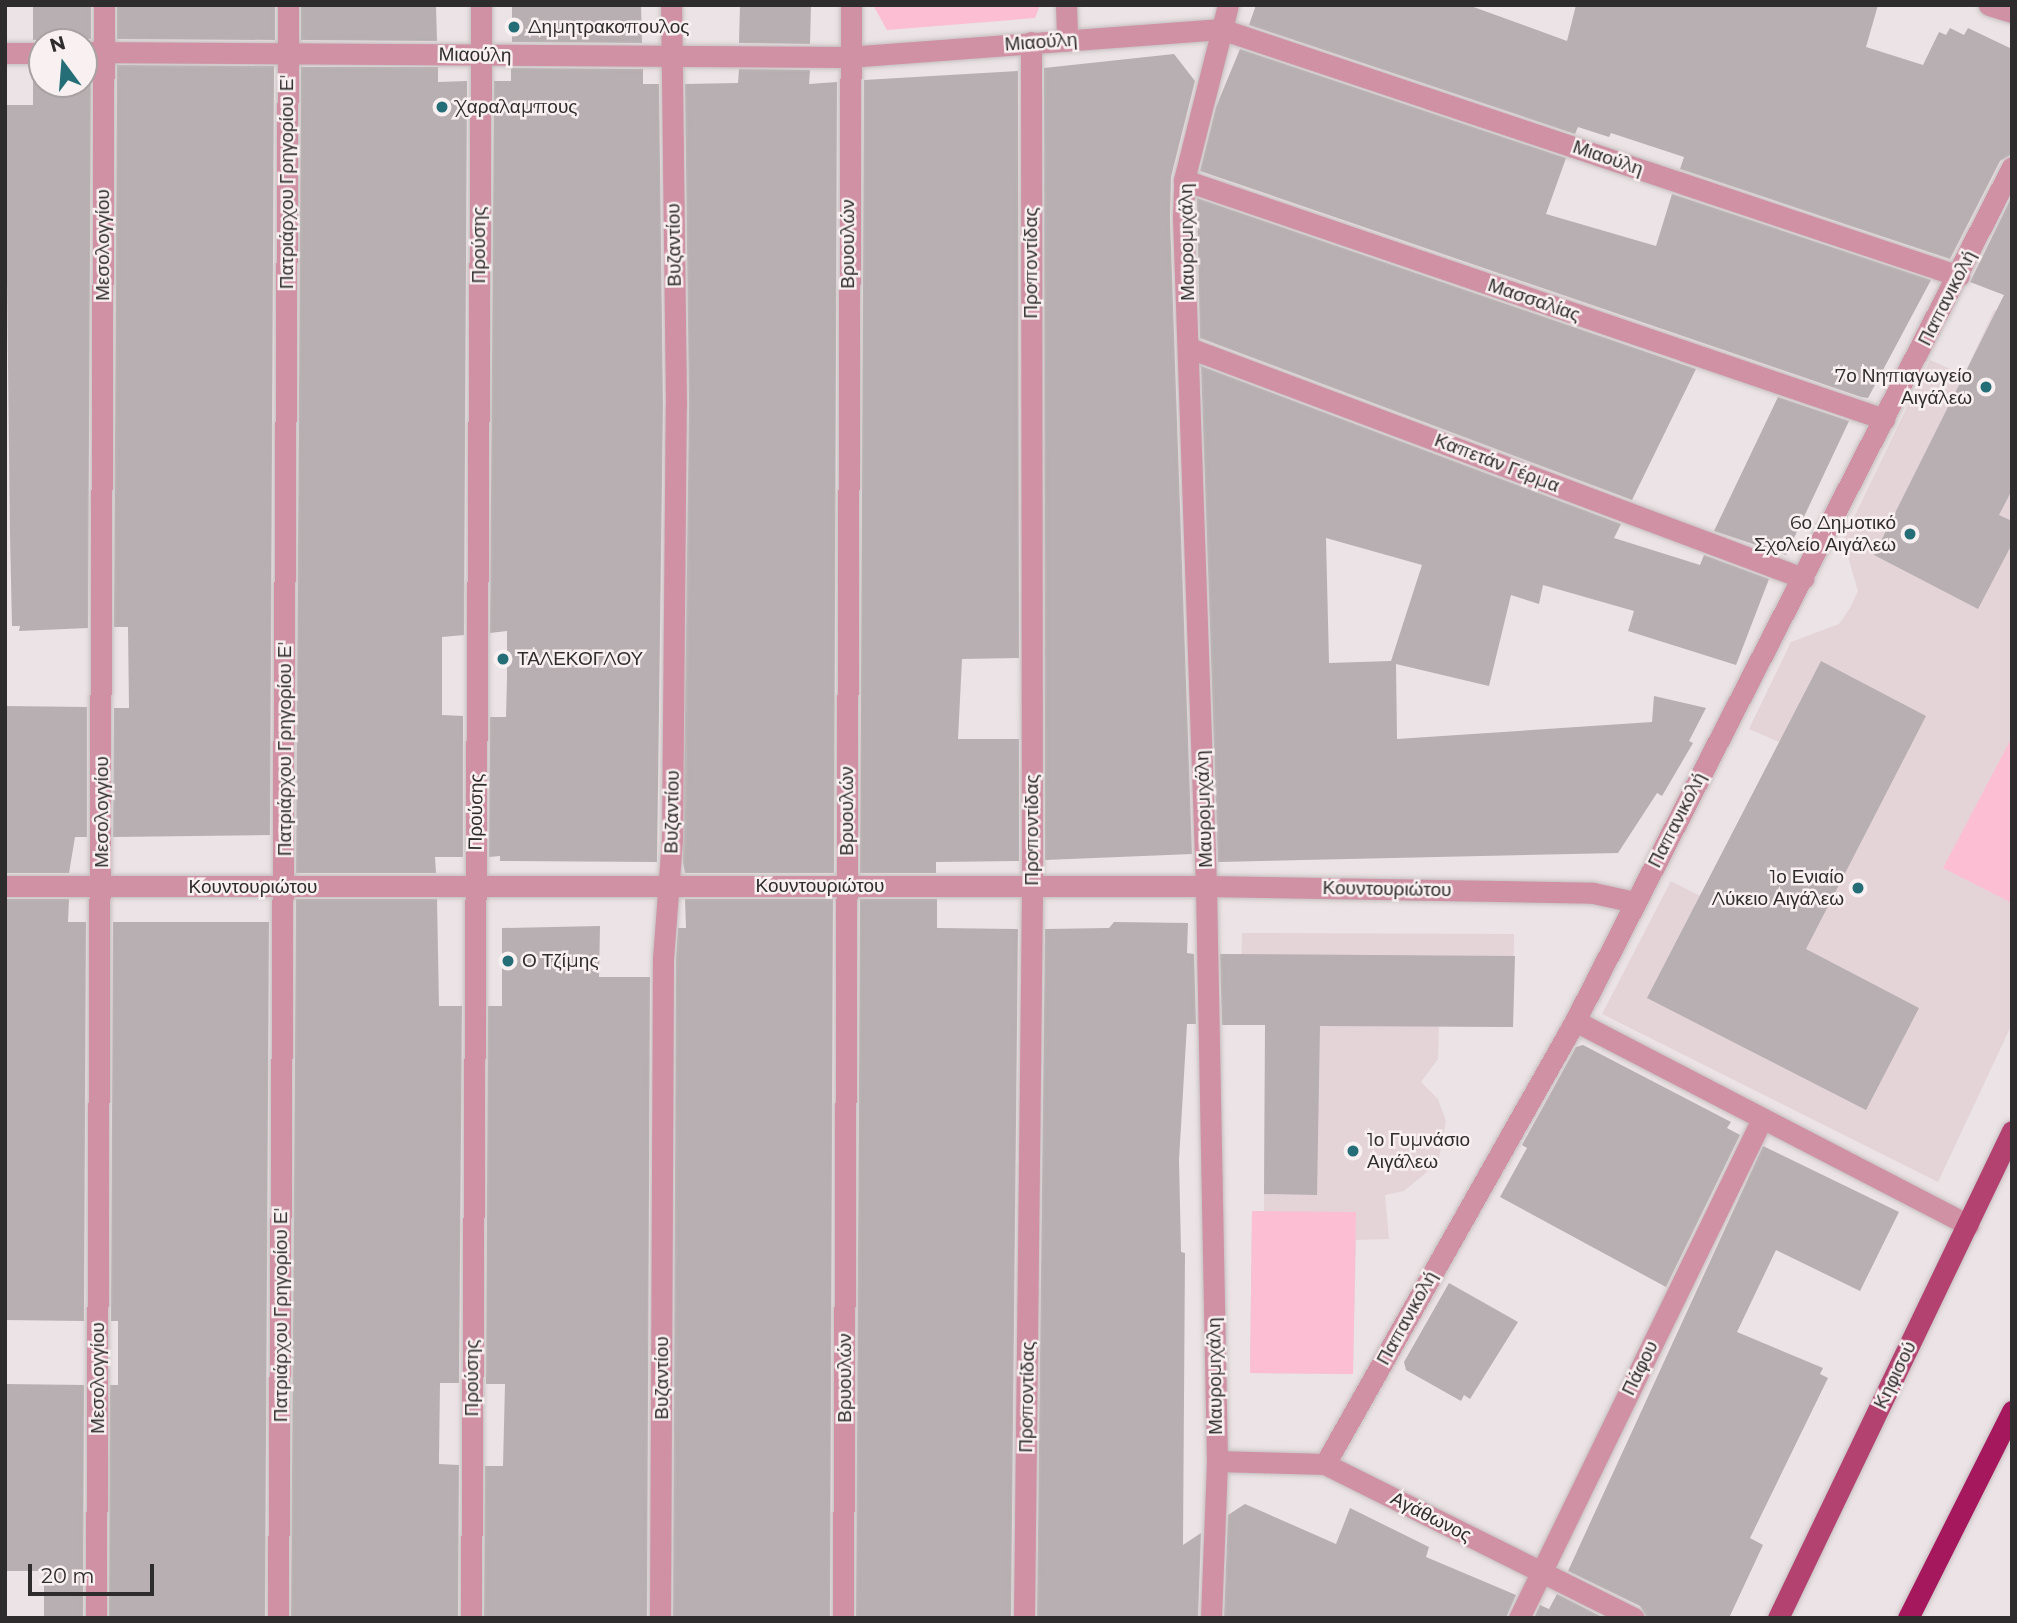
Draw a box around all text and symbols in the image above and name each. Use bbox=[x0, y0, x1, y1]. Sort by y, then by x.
place label: Δημητρακοπουλος bbox=[528, 16, 689, 38]
marker: Δημητρακοπουλος bbox=[506, 19, 522, 35]
north arrow bbox=[28, 28, 98, 98]
street label: Μιαούλη bbox=[1004, 28, 1078, 56]
text: N bbox=[47, 31, 68, 57]
street label: Μιαούλη bbox=[438, 43, 512, 67]
street label: Πατριάρχου Γρηγορίου Ε' bbox=[276, 75, 298, 289]
place label: Χαραλαμπους bbox=[456, 96, 577, 118]
marker: Χαραλαμπους bbox=[434, 99, 450, 115]
street label: Μιαούλη bbox=[1570, 135, 1646, 181]
street label: Μαυρομιχάλη bbox=[1175, 183, 1199, 301]
street label: Μεσολογγίου bbox=[92, 189, 114, 301]
street label: Βρυουλών bbox=[837, 199, 859, 289]
street label: Βυζαντίου bbox=[662, 203, 686, 287]
street label: Προύσης bbox=[468, 207, 490, 283]
street label: Προποντίδας bbox=[1020, 207, 1042, 319]
street label: Παπανικολή bbox=[1913, 247, 1981, 349]
street label: Μασσαλίας bbox=[1485, 274, 1583, 326]
place label: 7ο Νηπιαγωγείο Αιγάλεω bbox=[1835, 365, 1972, 409]
marker: 7ο Νηπιαγωγείο Αιγάλεω bbox=[1978, 379, 1994, 395]
street label: Καπετάν Γέρμα bbox=[1431, 429, 1563, 497]
place label: 6ο Δημοτικό Σχολείο Αιγάλεω bbox=[1754, 512, 1896, 556]
marker: 6ο Δημοτικό Σχολείο Αιγάλεω bbox=[1902, 526, 1918, 542]
street label: Πατριάρχου Γρηγορίου Ε' bbox=[274, 642, 296, 856]
place label: ΤΑΛΕΚΟΓΛΟΥ bbox=[517, 648, 643, 670]
marker: ΤΑΛΕΚΟΓΛΟΥ bbox=[495, 651, 511, 667]
street label: Μαυρομιχάλη bbox=[1191, 750, 1217, 868]
street label: Μεσολογγίου bbox=[91, 756, 113, 868]
street label: Βρυουλών bbox=[836, 766, 858, 856]
street label: Παπανικολή bbox=[1643, 769, 1711, 871]
street label: Βυζαντίου bbox=[660, 770, 684, 854]
street label: Προύσης bbox=[464, 773, 488, 851]
street label: Προποντίδας bbox=[1021, 774, 1043, 886]
place label: 1ο Ενιαίο Λύκειο Αιγάλεω bbox=[1712, 866, 1844, 910]
street label: Κουντουριώτου bbox=[756, 875, 884, 897]
street label: Κουντουριώτου bbox=[189, 876, 317, 898]
street label: Κουντουριώτου bbox=[1322, 876, 1452, 902]
marker: 1ο Ενιαίο Λύκειο Αιγάλεω bbox=[1850, 880, 1866, 896]
place label: Ο Τζίμης bbox=[522, 950, 599, 972]
marker: Ο Τζίμης bbox=[500, 953, 516, 969]
place label: 1ο Γυμνάσιο Αιγάλεω bbox=[1367, 1129, 1470, 1173]
marker: 1ο Γυμνάσιο Αιγάλεω bbox=[1345, 1143, 1361, 1159]
street label: Πατριάρχου Γρηγορίου Ε' bbox=[270, 1208, 292, 1422]
street label: Παπανικολή bbox=[1372, 1267, 1442, 1369]
street label: Μαυρομιχάλη bbox=[1203, 1317, 1227, 1435]
street label: Μεσολογγίου bbox=[87, 1322, 109, 1434]
street label: Βρυουλών bbox=[834, 1333, 856, 1423]
street label: Βυζαντίου bbox=[651, 1336, 673, 1420]
street label: Πάφου bbox=[1617, 1337, 1663, 1399]
street label: Κηφισού bbox=[1869, 1337, 1921, 1413]
street label: Προύσης bbox=[461, 1340, 483, 1416]
street label: Προποντίδας bbox=[1015, 1341, 1039, 1453]
street label: Αγάθωνος bbox=[1387, 1487, 1475, 1547]
scale bar bbox=[32, 1550, 158, 1594]
text: 20 m bbox=[41, 1563, 95, 1588]

